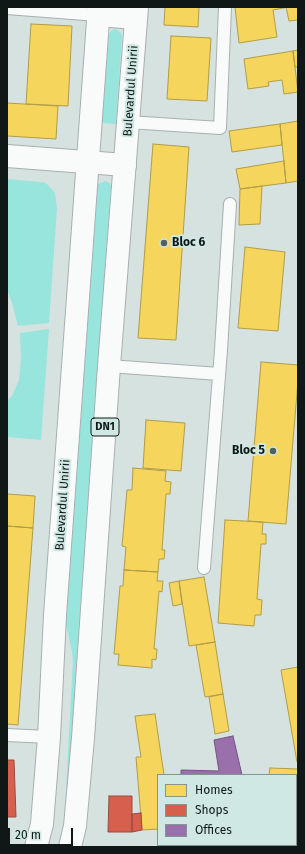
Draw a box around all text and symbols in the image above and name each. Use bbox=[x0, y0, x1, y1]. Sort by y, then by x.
street label: Bulevardul Unirii bbox=[121, 45, 141, 137]
place label: Bloc 6 bbox=[172, 236, 205, 250]
marker: Bloc 6 bbox=[159, 238, 169, 248]
road number: DN1 bbox=[91, 418, 119, 436]
place label: Bloc 5 bbox=[232, 444, 265, 458]
marker: Bloc 5 bbox=[268, 446, 278, 456]
street label: Bulevardul Unirii bbox=[53, 459, 73, 551]
legend bbox=[157, 774, 297, 846]
text: Homes bbox=[195, 783, 233, 797]
text: Shops bbox=[195, 803, 228, 817]
scale bar bbox=[10, 820, 75, 846]
text: Offices bbox=[195, 823, 232, 837]
text: 20 m bbox=[15, 828, 41, 842]

